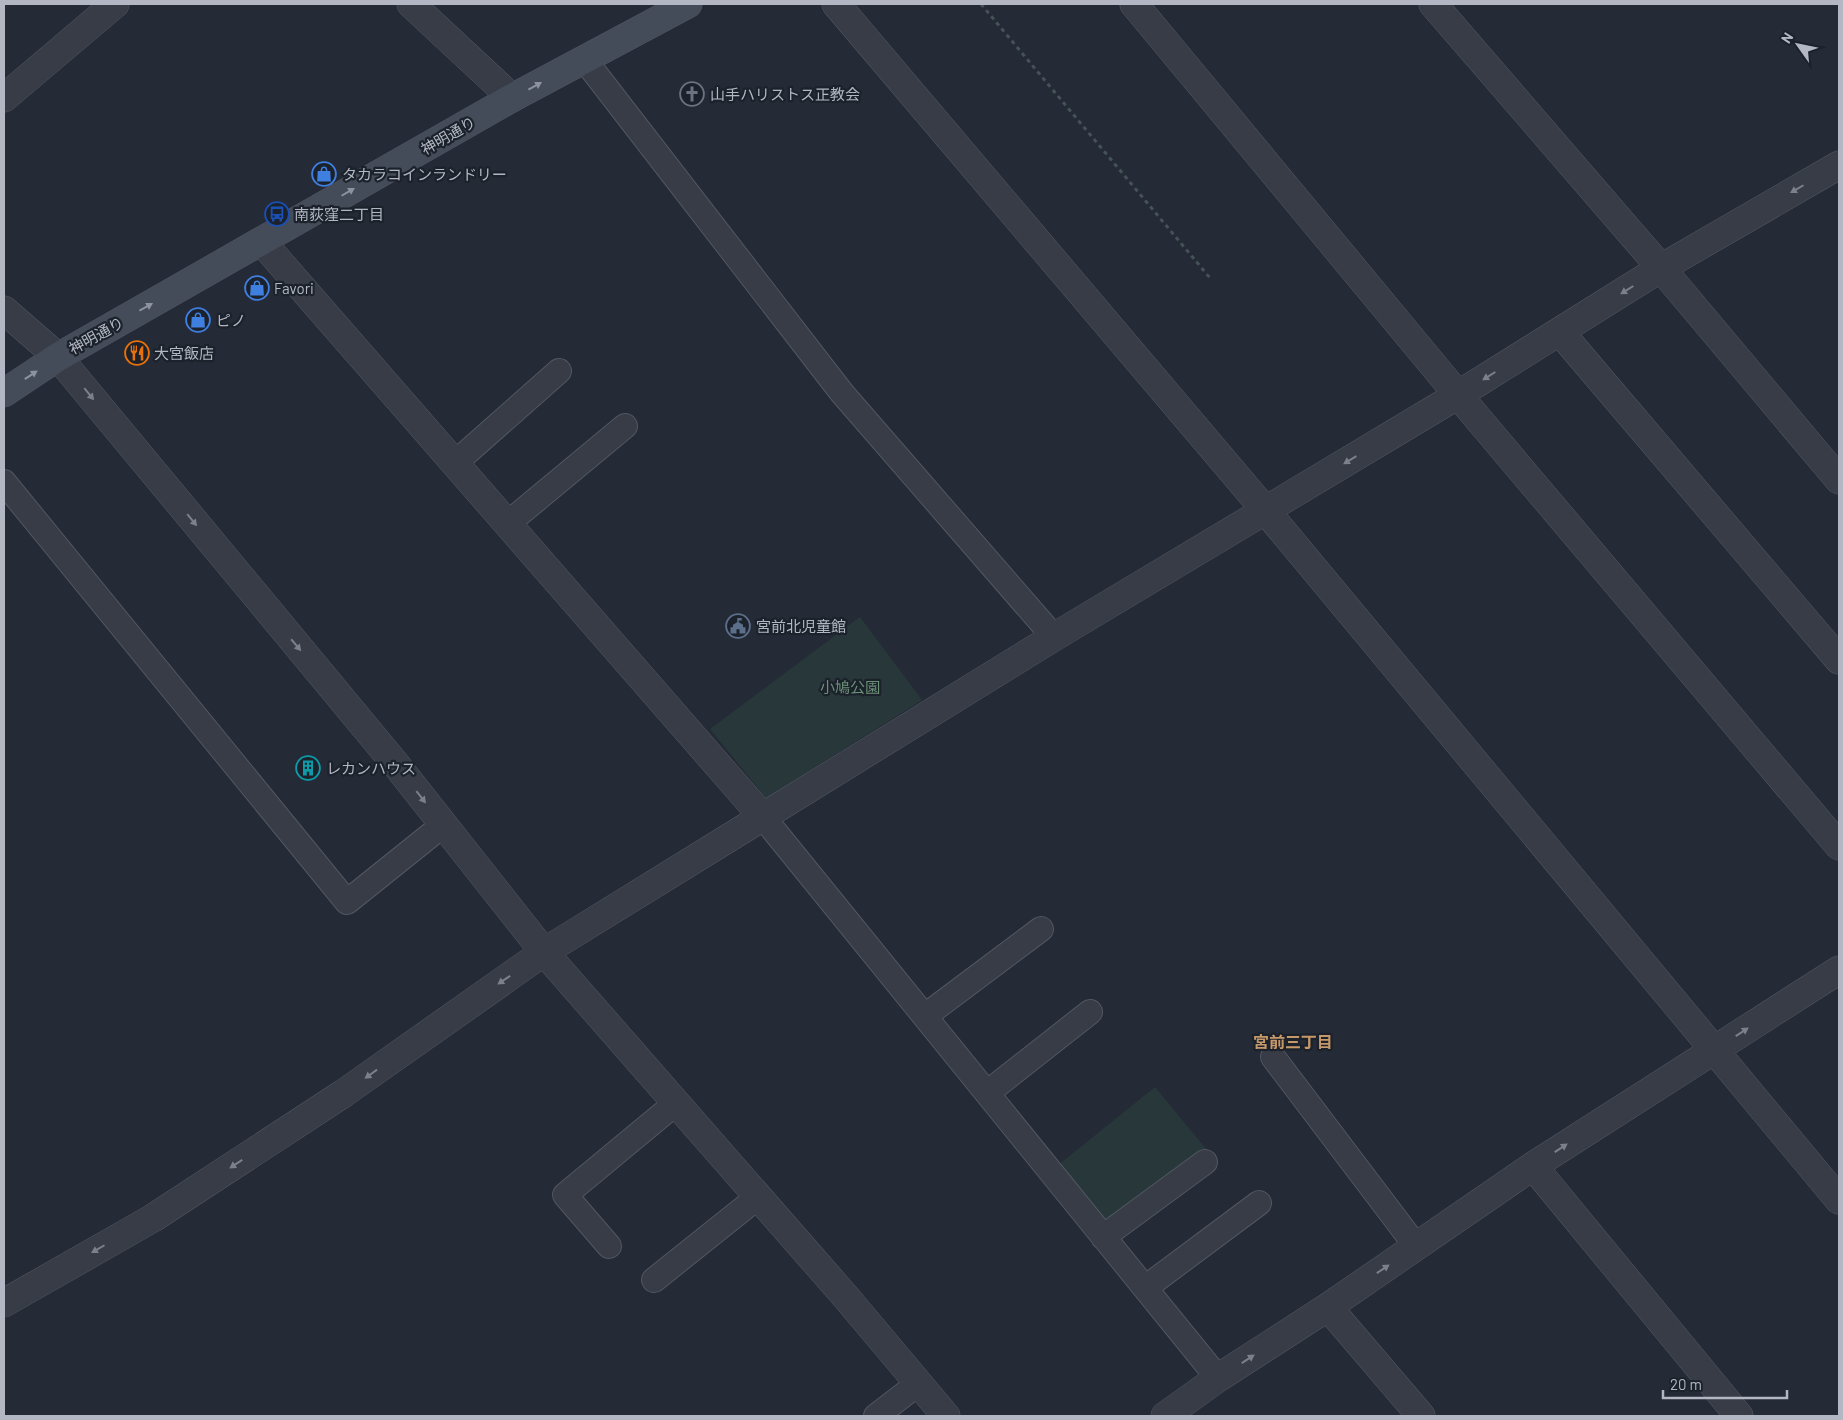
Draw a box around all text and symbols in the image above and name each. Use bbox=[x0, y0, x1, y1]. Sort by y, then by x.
north arrow bbox=[1773, 20, 1823, 70]
text: N bbox=[1777, 29, 1796, 46]
one-way arrow bbox=[528, 81, 542, 90]
church icon: 山手ハリストス正教会 bbox=[679, 81, 705, 107]
place label: 山手ハリストス正教会 bbox=[710, 85, 860, 103]
street label: 神明通り bbox=[418, 112, 478, 158]
shop icon: タカラコインランドリー bbox=[311, 161, 337, 187]
place label: タカラコインランドリー bbox=[342, 165, 507, 183]
one-way arrow bbox=[1790, 185, 1804, 194]
one-way arrow bbox=[341, 188, 356, 196]
bus stop icon: 南荻窪二丁目 bbox=[264, 201, 290, 227]
place label: 南荻窪二丁目 bbox=[294, 205, 384, 223]
shop icon: Favori bbox=[244, 275, 270, 301]
place label: Favori bbox=[274, 279, 314, 297]
one-way arrow bbox=[1620, 285, 1633, 294]
one-way arrow bbox=[139, 303, 153, 311]
shop icon: ピノ bbox=[185, 307, 211, 333]
place label: ピノ bbox=[216, 311, 246, 329]
street label: 神明通り bbox=[65, 313, 127, 357]
restaurant icon: 大宮飯店 bbox=[124, 340, 150, 366]
place label: 大宮飯店 bbox=[154, 344, 214, 362]
one-way arrow bbox=[24, 370, 38, 380]
one-way arrow bbox=[1482, 371, 1495, 380]
one-way arrow bbox=[83, 388, 94, 401]
one-way arrow bbox=[1343, 455, 1357, 464]
one-way arrow bbox=[187, 513, 198, 526]
public building icon: 宮前北児童館 bbox=[725, 613, 751, 639]
place label: 宮前北児童館 bbox=[756, 617, 846, 635]
one-way arrow bbox=[290, 638, 301, 651]
park label: 小鳩公園 bbox=[820, 678, 880, 696]
building icon: レカンハウス bbox=[295, 755, 321, 781]
place label: レカンハウス bbox=[326, 759, 416, 777]
one-way arrow bbox=[416, 790, 427, 803]
one-way arrow bbox=[497, 975, 511, 985]
one-way arrow bbox=[1736, 1027, 1749, 1036]
district label: 宮前三丁目 bbox=[1253, 1032, 1333, 1051]
one-way arrow bbox=[365, 1068, 378, 1078]
one-way arrow bbox=[1554, 1143, 1568, 1152]
one-way arrow bbox=[230, 1159, 243, 1168]
one-way arrow bbox=[92, 1245, 105, 1254]
one-way arrow bbox=[1377, 1264, 1390, 1274]
one-way arrow bbox=[1241, 1354, 1255, 1363]
scale bar bbox=[1663, 1368, 1787, 1400]
text: 20 m bbox=[1670, 1375, 1702, 1393]

